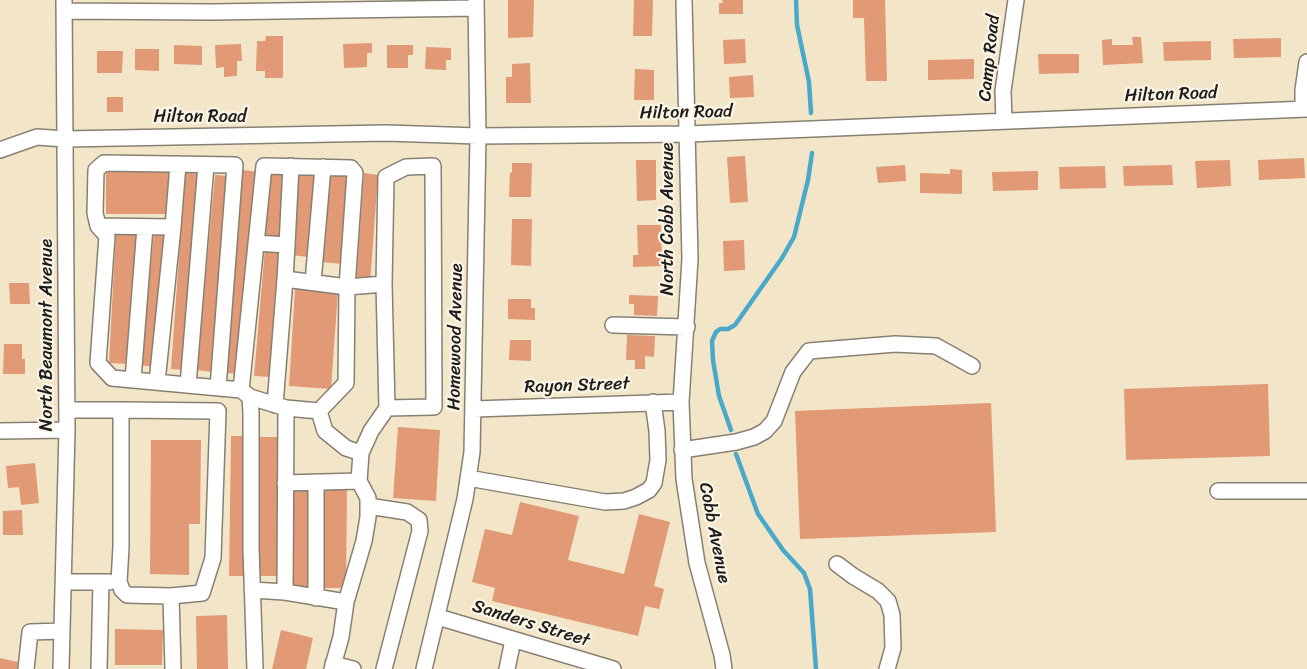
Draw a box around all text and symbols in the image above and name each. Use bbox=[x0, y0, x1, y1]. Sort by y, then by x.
street label: Camp Road bbox=[975, 14, 1005, 102]
street label: Hilton Road bbox=[1124, 83, 1218, 107]
street label: Hilton Road bbox=[639, 101, 733, 125]
street label: Hilton Road bbox=[154, 106, 246, 128]
street label: North Cobb Avenue bbox=[657, 143, 679, 295]
street label: North Beaumont Avenue bbox=[36, 239, 58, 431]
street label: Homewood Avenue bbox=[444, 263, 468, 411]
street label: Rayon Street bbox=[524, 373, 630, 399]
street label: Cobb Avenue bbox=[694, 481, 734, 585]
street label: Sanders Street bbox=[470, 596, 592, 652]

